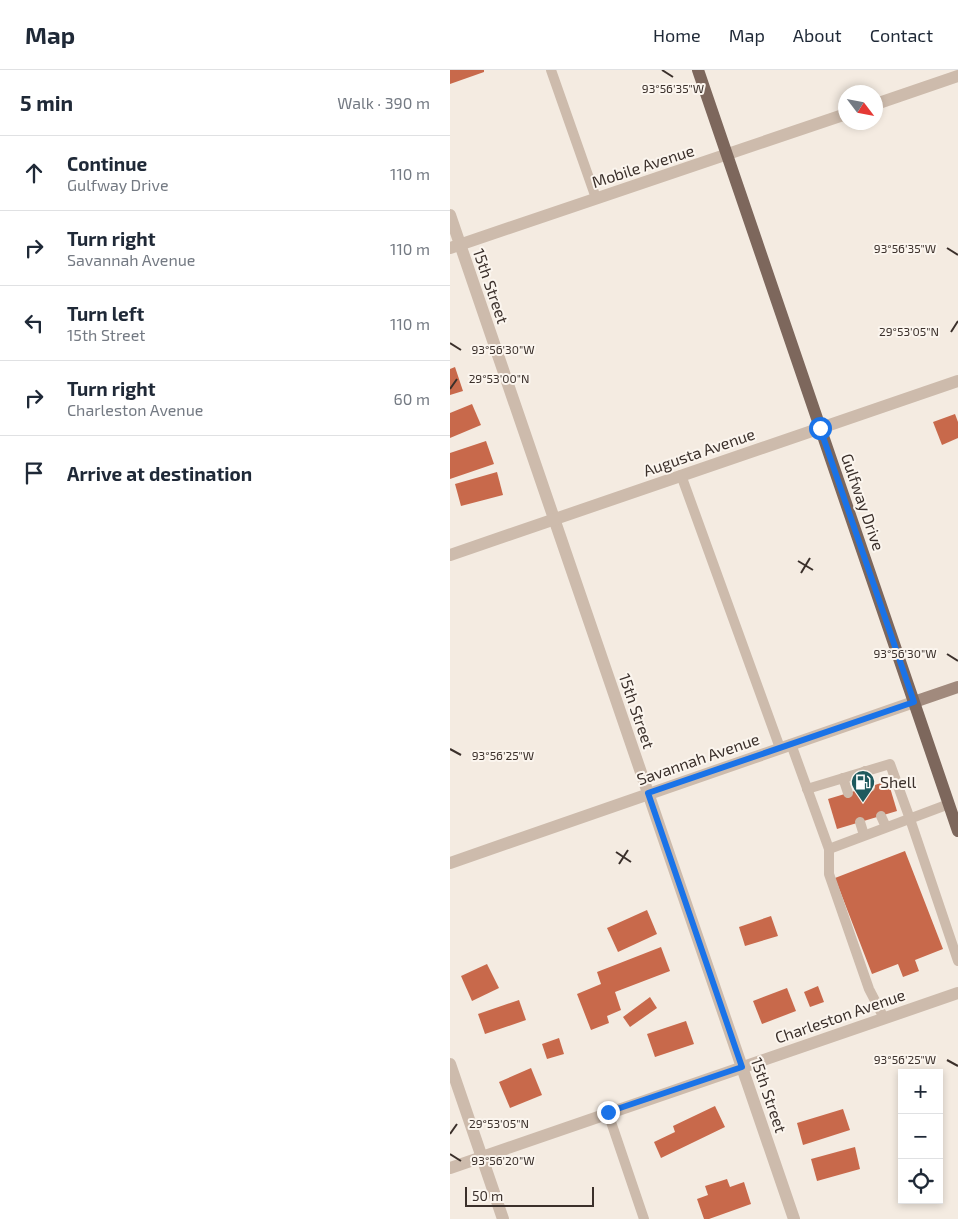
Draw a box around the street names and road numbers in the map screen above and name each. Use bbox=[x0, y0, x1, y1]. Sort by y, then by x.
street label: Mobile Avenue bbox=[589, 140, 696, 191]
street label: 15th Street bbox=[470, 246, 513, 326]
street label: Augusta Avenue bbox=[640, 424, 757, 480]
street label: Gulfway Drive bbox=[838, 451, 889, 553]
street label: 15th Street bbox=[616, 671, 659, 751]
street label: Savannah Avenue bbox=[634, 729, 762, 788]
street label: Charleston Avenue bbox=[772, 984, 907, 1047]
street label: 15th Street bbox=[748, 1055, 791, 1135]

